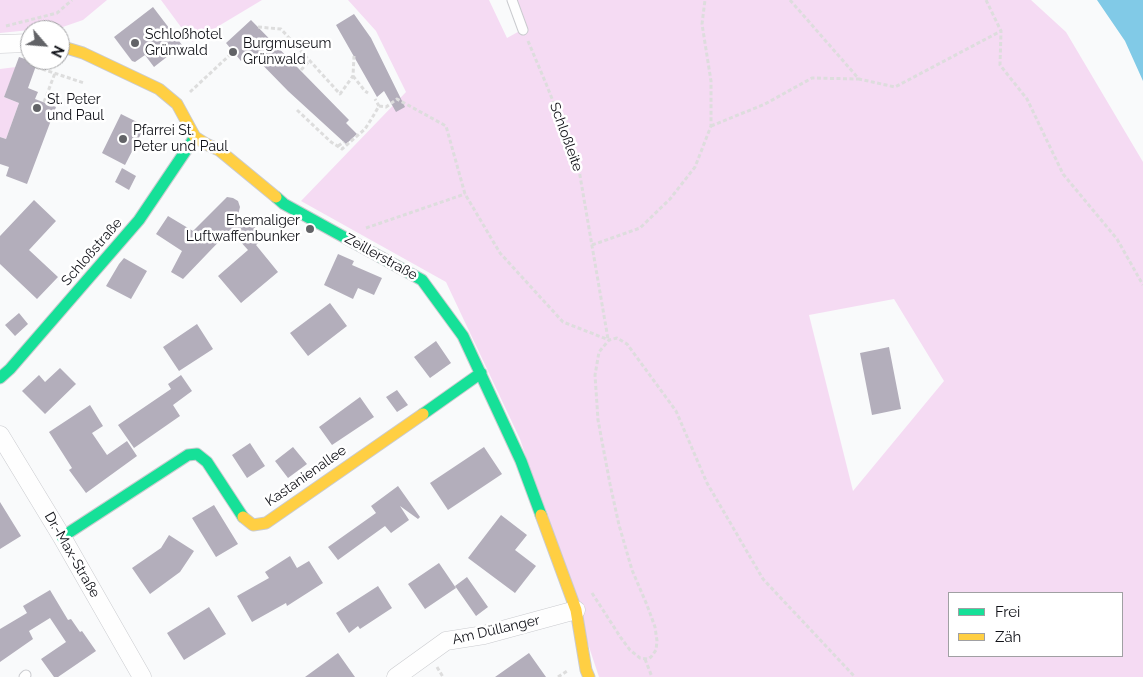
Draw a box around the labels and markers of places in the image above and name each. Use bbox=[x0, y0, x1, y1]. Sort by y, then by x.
place label: Schloßhotel Grünwald bbox=[145, 27, 222, 59]
place label: Burgmuseum Grünwald bbox=[243, 36, 331, 68]
marker: Schloßhotel Grünwald bbox=[129, 37, 141, 49]
marker: Burgmuseum Grünwald bbox=[227, 46, 239, 58]
place label: St. Peter und Paul bbox=[47, 92, 104, 124]
marker: St. Peter und Paul bbox=[31, 102, 43, 114]
place label: Pfarrei St. Peter und Paul bbox=[133, 123, 228, 156]
marker: Pfarrei St. Peter und Paul bbox=[117, 133, 129, 145]
place label: Ehemaliger Luftwaffenbunker bbox=[186, 213, 300, 246]
marker: Ehemaliger Luftwaffenbunker bbox=[304, 223, 316, 235]

